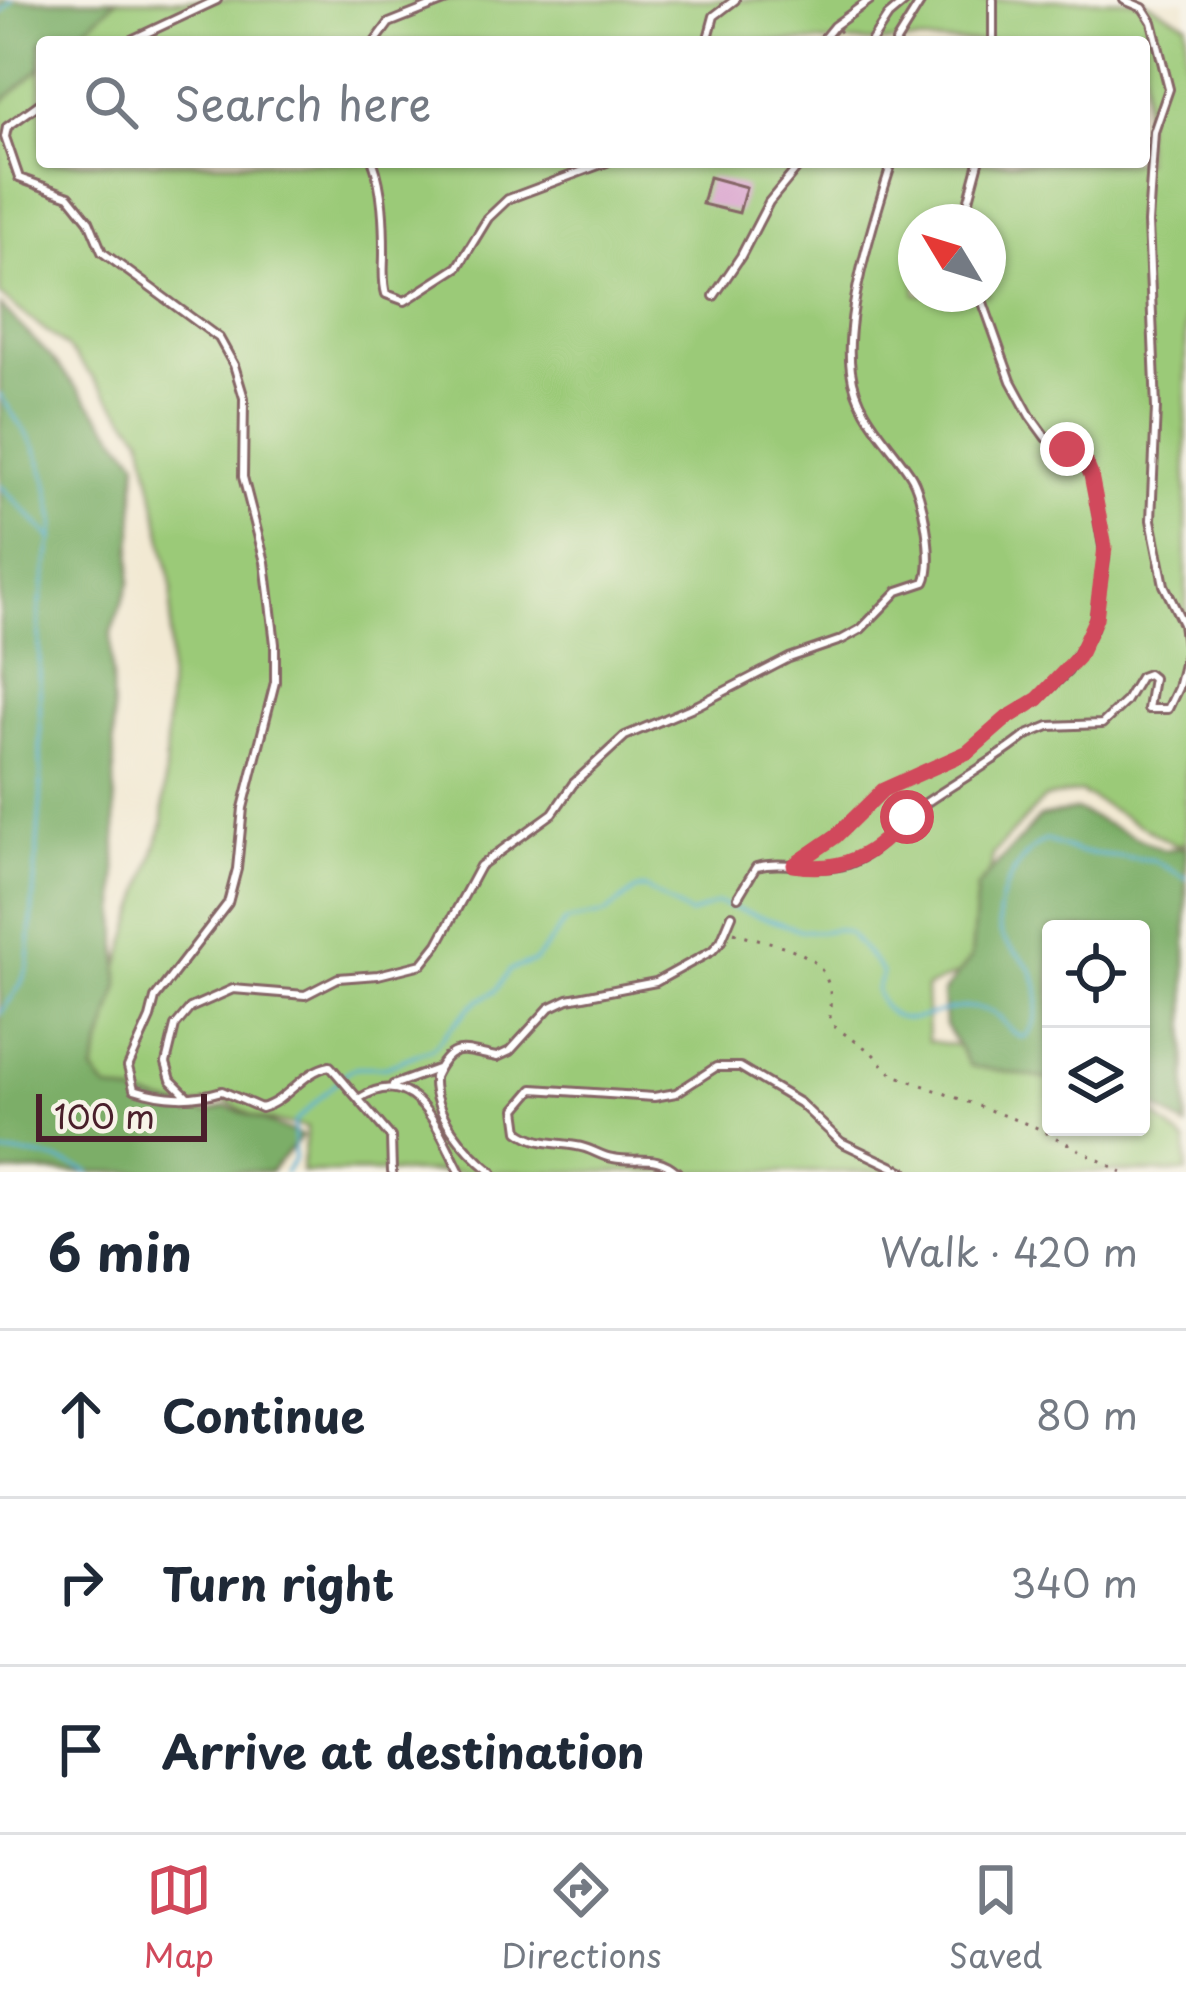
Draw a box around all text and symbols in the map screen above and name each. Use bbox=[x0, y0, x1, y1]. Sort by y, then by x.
search box bbox=[36, 36, 1150, 168]
text: Search here bbox=[174, 68, 431, 136]
icon: search bbox=[78, 69, 144, 135]
north arrow bbox=[898, 204, 1006, 312]
route end bbox=[1040, 422, 1094, 476]
route start bbox=[880, 790, 934, 844]
map controls bbox=[1042, 920, 1150, 1136]
button: locate bbox=[1042, 920, 1150, 1028]
button: layers bbox=[1042, 1028, 1150, 1136]
scale bar bbox=[36, 1088, 207, 1141]
text: 100 m bbox=[54, 1090, 155, 1140]
text: 6 min bbox=[48, 1212, 192, 1289]
text: Walk · 420 m bbox=[880, 1221, 1138, 1280]
text: Continue bbox=[162, 1380, 365, 1448]
icon: ahead bbox=[48, 1381, 114, 1447]
text: 80 m bbox=[1036, 1384, 1138, 1443]
text: Turn right bbox=[162, 1548, 394, 1616]
icon: right bbox=[48, 1549, 114, 1615]
text: 340 m bbox=[1010, 1552, 1138, 1611]
text: Arrive at destination bbox=[162, 1716, 645, 1784]
icon: arrive bbox=[48, 1717, 114, 1783]
tab: Map bbox=[144, 1857, 214, 1979]
tab: Directions bbox=[501, 1857, 662, 1979]
tab: Saved bbox=[949, 1857, 1042, 1979]

